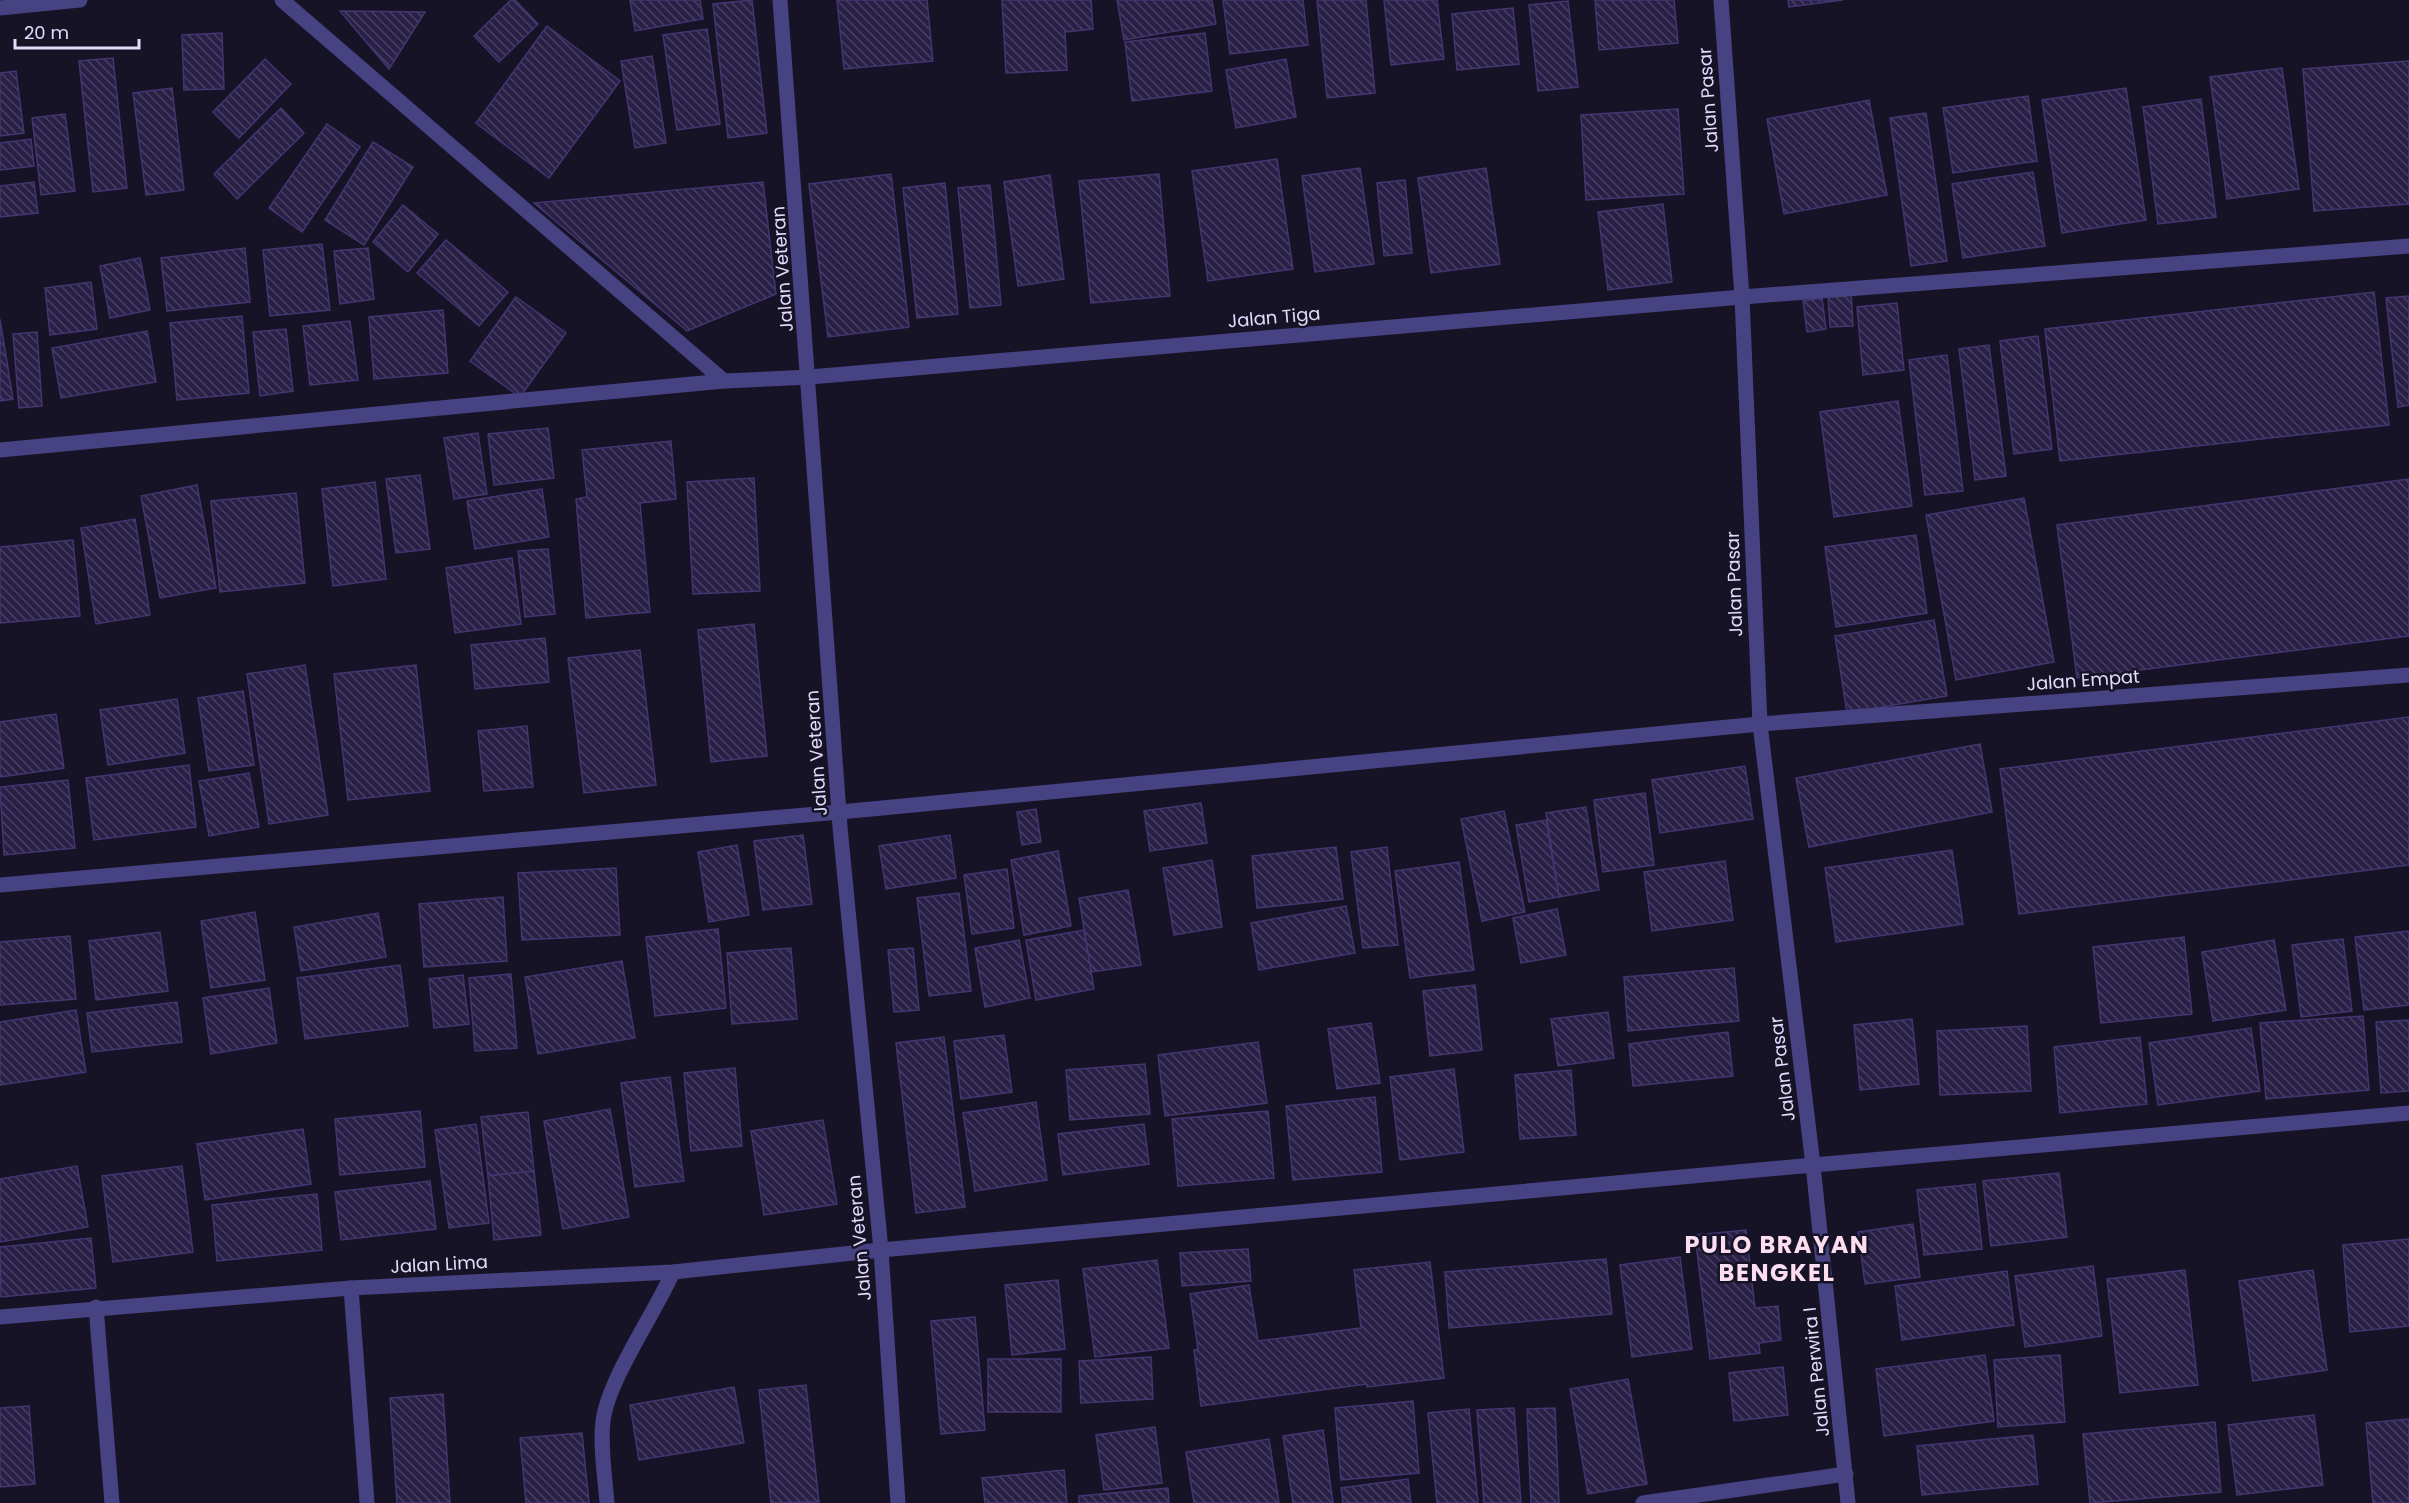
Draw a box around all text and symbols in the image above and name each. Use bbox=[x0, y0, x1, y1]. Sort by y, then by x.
scale bar bbox=[15, 12, 140, 50]
text: 20 m bbox=[24, 20, 69, 45]
street label: Jalan Pasar bbox=[1692, 46, 1724, 153]
street label: Jalan Veteran bbox=[765, 205, 799, 333]
street label: Jalan Tiga bbox=[1227, 300, 1321, 334]
street label: Jalan Pasar bbox=[1720, 531, 1748, 637]
street label: Jalan Empat bbox=[2026, 664, 2140, 696]
street label: Jalan Veteran bbox=[799, 689, 833, 817]
street label: Jalan Pasar bbox=[1763, 1015, 1801, 1123]
street label: Jalan Veteran bbox=[841, 1174, 877, 1302]
district label: PULO BRAYAN BENGKEL bbox=[1685, 1228, 1869, 1289]
street label: Jalan Lima bbox=[390, 1249, 488, 1279]
street label: Jalan Perwira I bbox=[1797, 1306, 1835, 1438]

